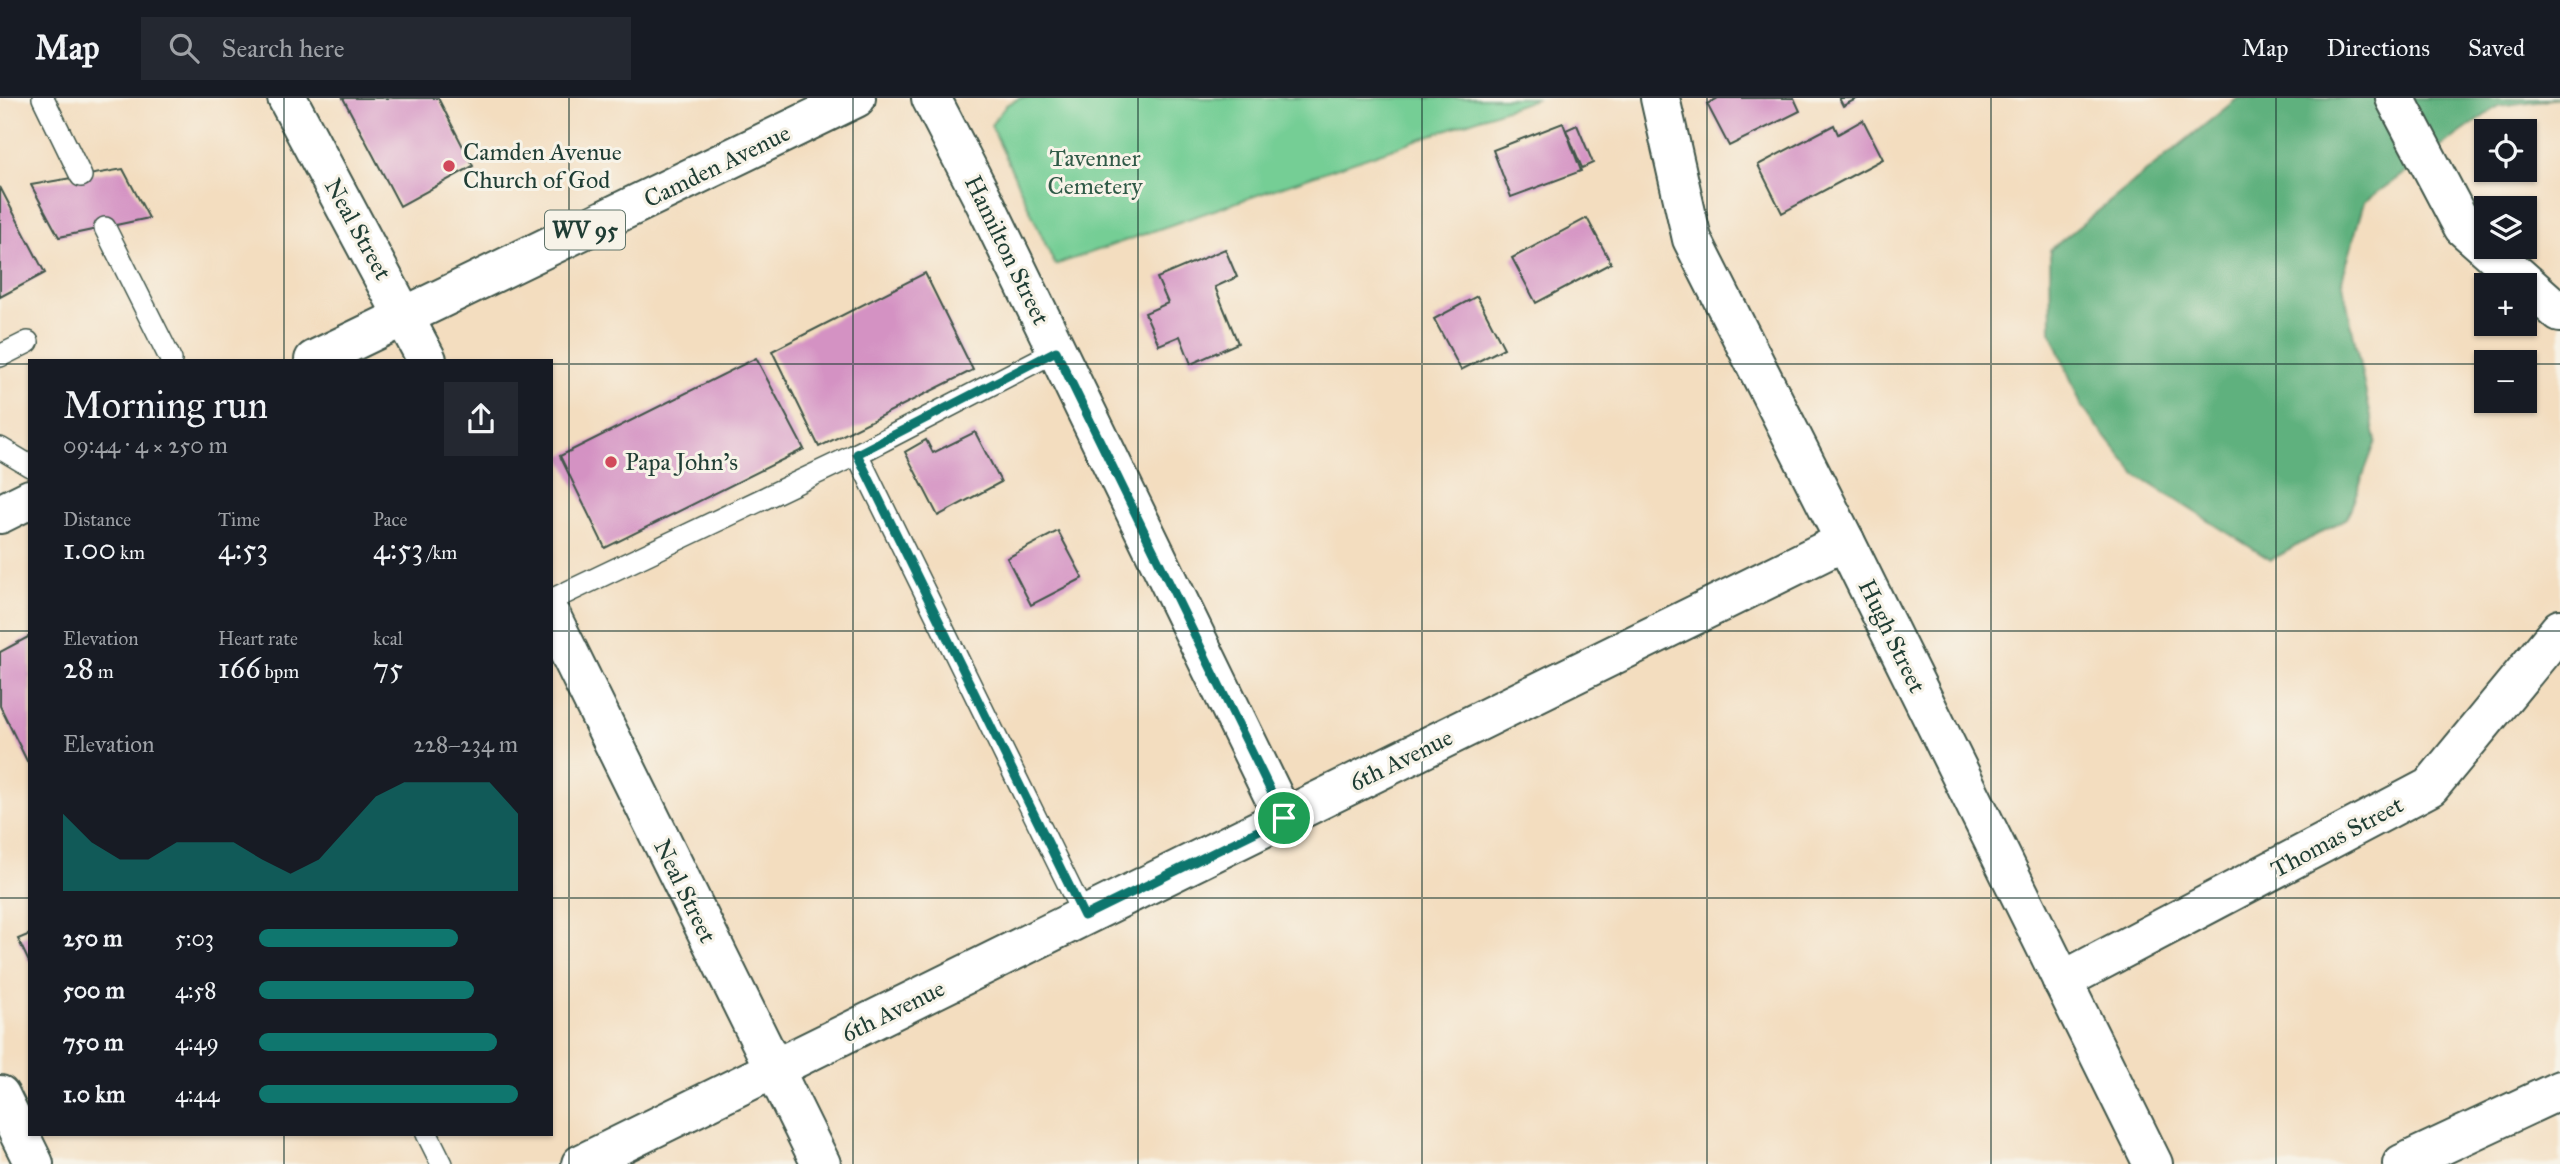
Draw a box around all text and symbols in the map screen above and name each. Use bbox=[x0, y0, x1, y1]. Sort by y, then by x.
search box bbox=[141, 17, 631, 80]
text: Map bbox=[35, 28, 99, 68]
icon: search bbox=[165, 29, 203, 67]
text: Search here bbox=[221, 32, 345, 64]
text: Map bbox=[2242, 33, 2289, 63]
text: Directions bbox=[2327, 33, 2430, 63]
text: Saved bbox=[2468, 33, 2525, 63]
street label: Camden Avenue bbox=[639, 118, 795, 214]
map controls bbox=[2474, 119, 2537, 413]
button: locate bbox=[2474, 119, 2537, 182]
place label: Camden Avenue Church of God bbox=[463, 137, 622, 195]
park label: Tavenner Cemetery bbox=[1047, 143, 1143, 201]
marker: Camden Avenue Church of God bbox=[441, 158, 457, 174]
street label: Hamilton Street bbox=[958, 170, 1056, 330]
street label: Neal Street bbox=[318, 173, 398, 285]
button: layers bbox=[2474, 196, 2537, 259]
road number: WV 95 bbox=[545, 211, 625, 250]
button: + bbox=[2474, 273, 2537, 336]
button: − bbox=[2474, 350, 2537, 413]
text: Morning run bbox=[63, 382, 268, 428]
button: share bbox=[444, 382, 518, 456]
text: 09:44 · 4 × 250 m bbox=[63, 431, 228, 459]
place label: Papa John's bbox=[625, 447, 738, 477]
marker: Papa John's bbox=[603, 454, 619, 470]
text: Distance bbox=[63, 508, 131, 531]
text: Time bbox=[218, 508, 260, 531]
text: Pace bbox=[373, 508, 407, 531]
text: 1.00 bbox=[63, 531, 116, 567]
text: 4:53 bbox=[218, 531, 268, 567]
text: 4:53 bbox=[373, 531, 423, 567]
text: km bbox=[116, 541, 145, 564]
text: /km bbox=[423, 541, 457, 564]
street label: Hugh Street bbox=[1852, 574, 1933, 698]
text: Elevation bbox=[63, 627, 138, 650]
text: Heart rate bbox=[218, 627, 298, 650]
text: kcal bbox=[373, 627, 403, 650]
text: 28 bbox=[63, 650, 94, 686]
text: 166 bbox=[218, 650, 261, 686]
text: 75 bbox=[373, 650, 403, 686]
text: m bbox=[94, 660, 114, 683]
text: bpm bbox=[261, 660, 299, 683]
street label: 6th Avenue bbox=[1344, 722, 1458, 798]
text: Elevation bbox=[63, 730, 154, 758]
text: 228–234 m bbox=[413, 730, 518, 758]
pin bbox=[1254, 788, 1314, 848]
street label: Thomas Street bbox=[2266, 789, 2409, 884]
icon: arrive bbox=[1265, 799, 1303, 837]
street label: Neal Street bbox=[647, 834, 723, 948]
text: 250 m bbox=[63, 924, 123, 952]
text: 5:03 bbox=[175, 924, 214, 952]
street label: 6th Avenue bbox=[836, 973, 950, 1049]
text: 500 m bbox=[63, 976, 125, 1004]
text: 4:58 bbox=[175, 976, 217, 1004]
text: 750 m bbox=[63, 1028, 124, 1056]
text: 4:49 bbox=[175, 1028, 219, 1056]
text: 1.0 km bbox=[63, 1080, 125, 1108]
text: 4:44 bbox=[175, 1080, 219, 1108]

